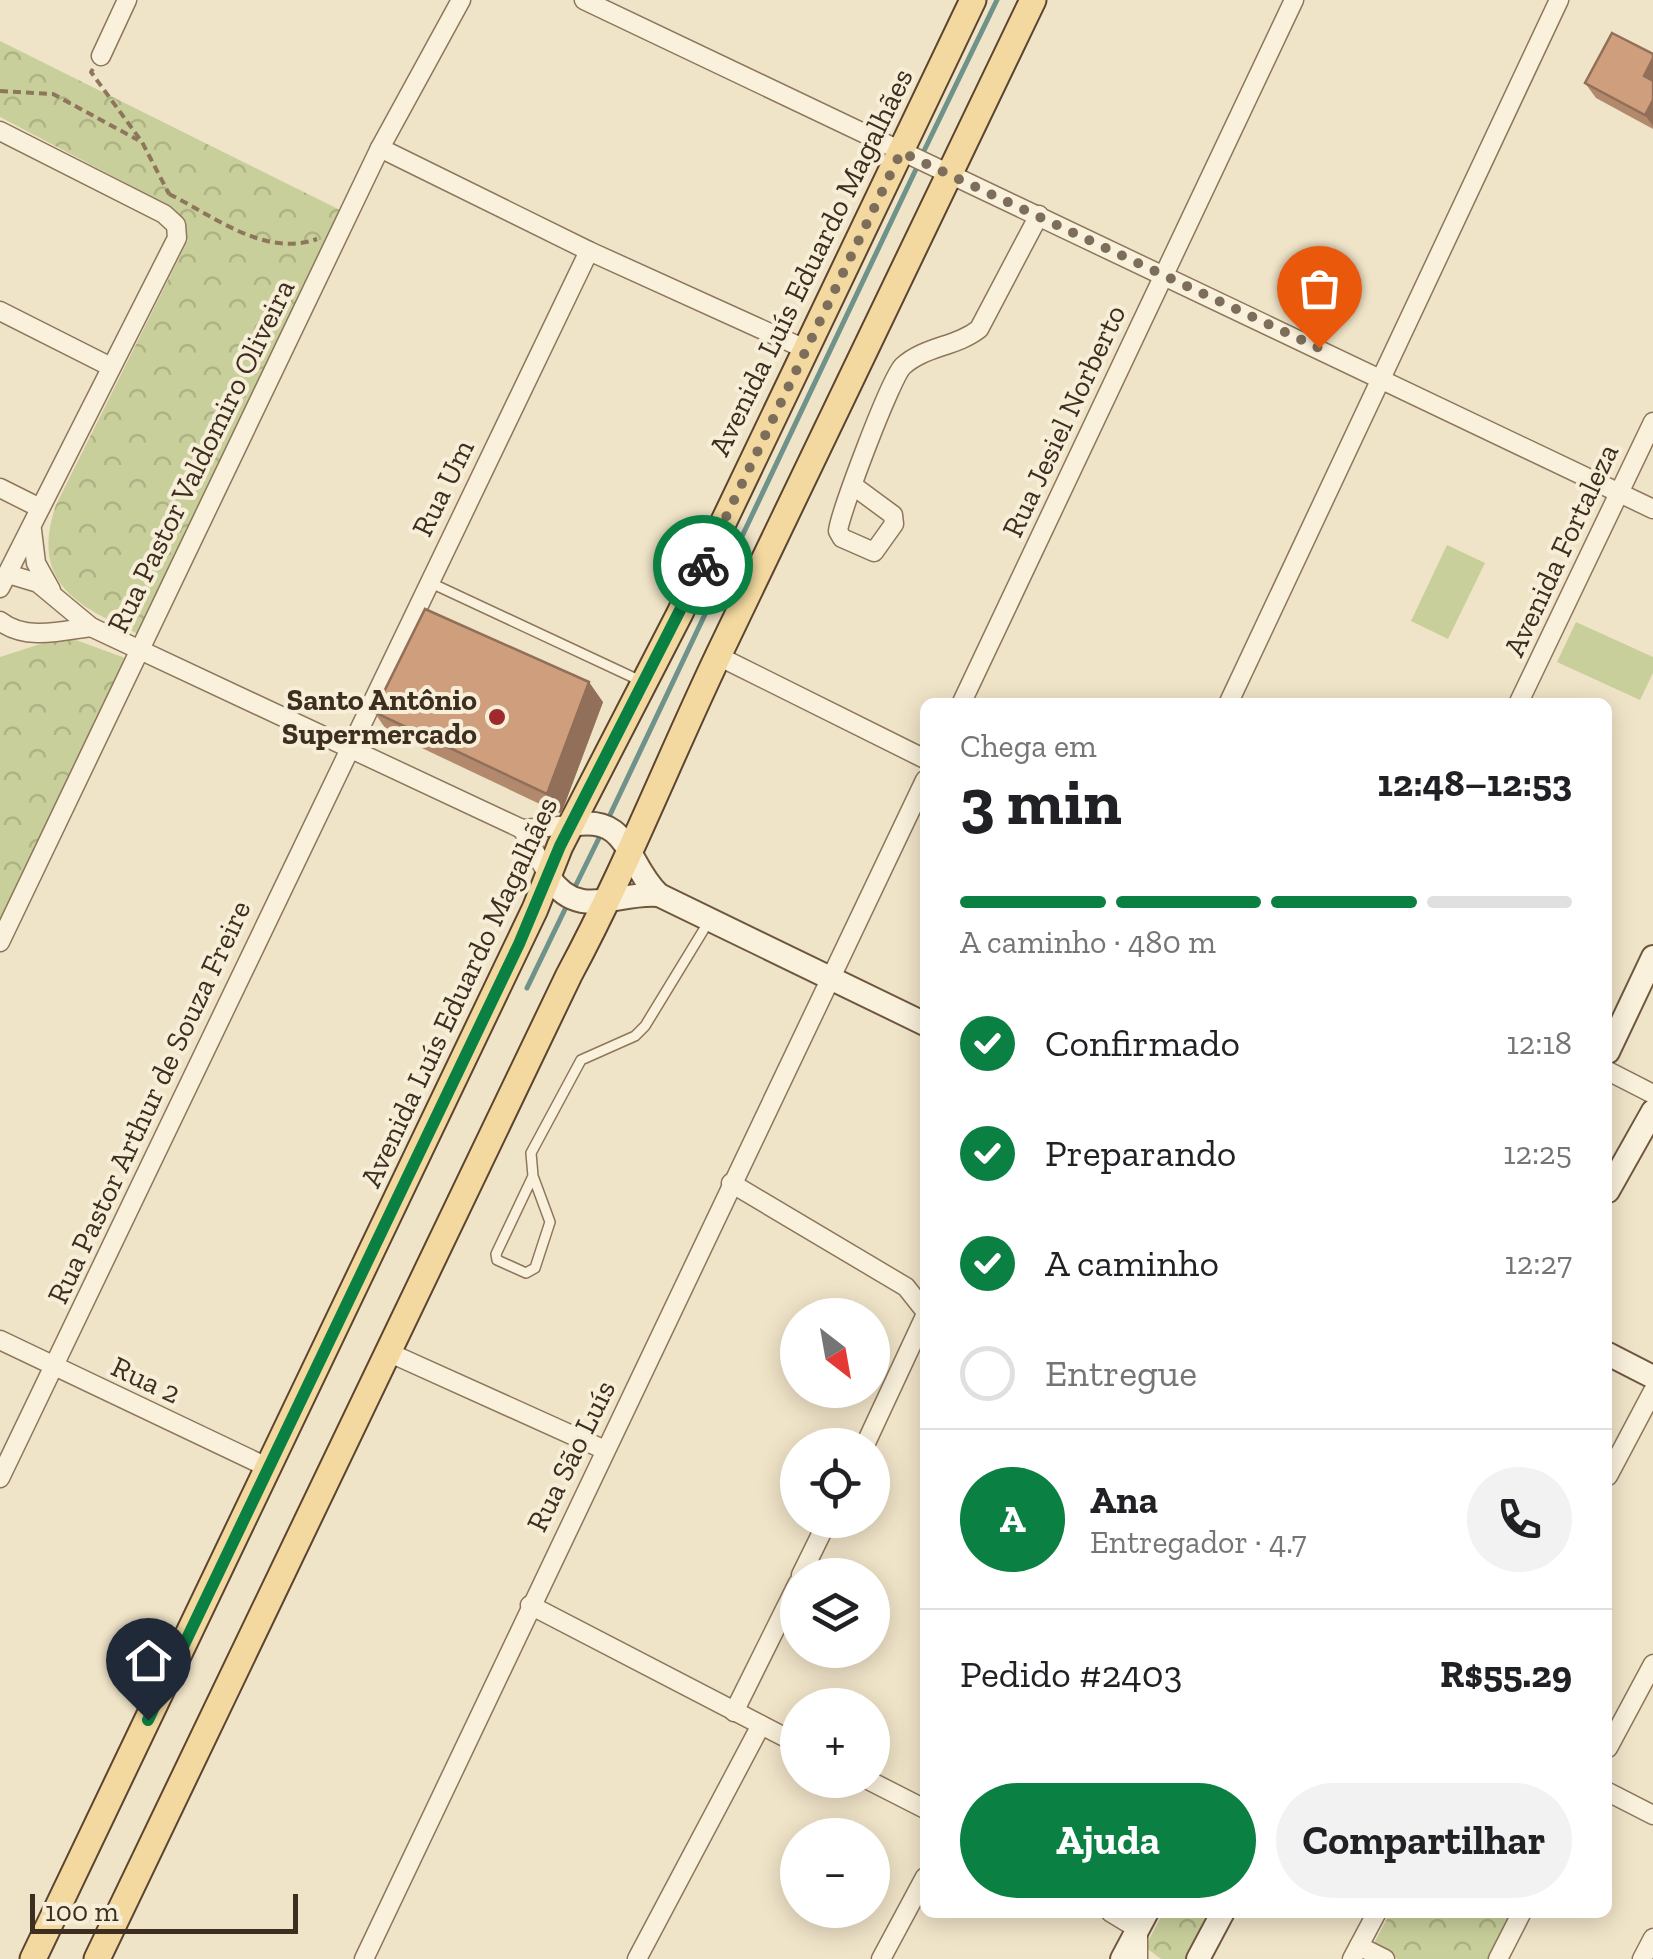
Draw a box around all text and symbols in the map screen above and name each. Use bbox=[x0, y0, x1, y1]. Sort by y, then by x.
street label: Avenida Luís Eduardo Magalhães bbox=[701, 62, 921, 462]
pin bbox=[1277, 246, 1362, 349]
icon: bag bbox=[1292, 261, 1347, 316]
street label: Rua Pastor Valdomiro Oliveira bbox=[100, 273, 302, 639]
street label: Rua Jesiel Norberto bbox=[994, 299, 1134, 543]
street label: Rua Um bbox=[404, 434, 482, 542]
street label: Avenida Fortaleza bbox=[1496, 438, 1626, 662]
courier bbox=[653, 515, 753, 615]
icon: bike bbox=[676, 538, 731, 593]
place label: Santo Antônio Supermercado bbox=[282, 682, 477, 752]
marker: Santo Antônio Supermercado bbox=[486, 706, 508, 728]
text: Chega em bbox=[960, 727, 1097, 765]
text: 12:48–12:53 bbox=[1377, 760, 1572, 806]
text: 3 min bbox=[960, 763, 1122, 841]
street label: Avenida Luís Eduardo Magalhães bbox=[353, 791, 565, 1193]
street label: Rua Pastor Arthur de Souza Freire bbox=[40, 895, 258, 1309]
text: A caminho · 480 m bbox=[960, 923, 1216, 961]
icon: check bbox=[960, 1016, 1015, 1071]
text: Confirmado bbox=[1045, 1020, 1240, 1066]
text: 12:18 bbox=[1506, 1024, 1572, 1062]
icon: check bbox=[960, 1126, 1015, 1181]
text: Preparando bbox=[1045, 1130, 1236, 1176]
text: 12:25 bbox=[1503, 1134, 1572, 1172]
icon: check bbox=[960, 1236, 1015, 1291]
text: A caminho bbox=[1045, 1240, 1219, 1286]
text: 12:27 bbox=[1504, 1244, 1572, 1282]
north arrow bbox=[780, 1298, 890, 1408]
map controls bbox=[780, 1298, 890, 1928]
street label: Rua 2 bbox=[106, 1348, 186, 1412]
text: Entregue bbox=[1045, 1350, 1197, 1396]
street label: Rua São Luís bbox=[519, 1374, 623, 1538]
button: locate bbox=[780, 1428, 890, 1538]
button: phone bbox=[1467, 1467, 1572, 1572]
text: Ana bbox=[1090, 1477, 1158, 1523]
text: A bbox=[999, 1496, 1026, 1542]
text: Entregador · 4.7 bbox=[1090, 1523, 1306, 1561]
button: layers bbox=[780, 1558, 890, 1668]
pin bbox=[106, 1618, 191, 1721]
icon: home bbox=[121, 1633, 176, 1688]
text: Pedido #2403 bbox=[960, 1651, 1182, 1697]
text: R$55.29 bbox=[1440, 1651, 1572, 1697]
button: + bbox=[780, 1688, 890, 1798]
button: Ajuda bbox=[960, 1783, 1256, 1898]
button: Compartilhar bbox=[1276, 1783, 1572, 1898]
button: − bbox=[780, 1818, 890, 1928]
scale bar bbox=[30, 1889, 298, 1934]
text: 100 m bbox=[45, 1895, 119, 1928]

